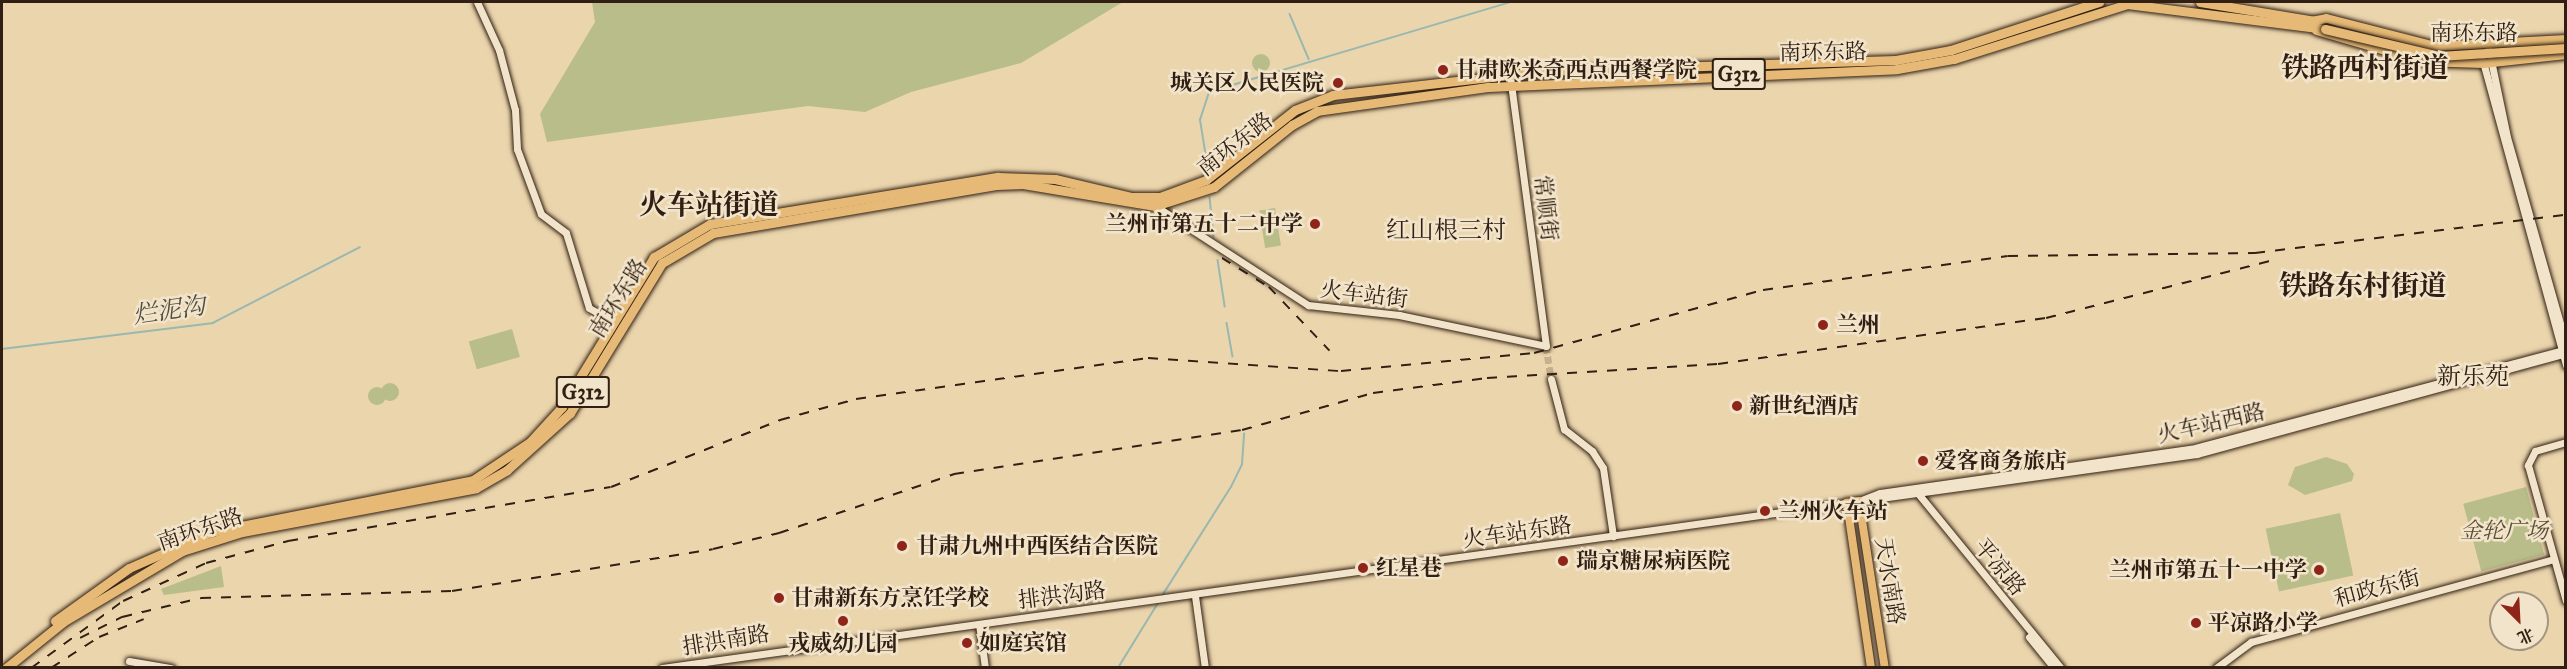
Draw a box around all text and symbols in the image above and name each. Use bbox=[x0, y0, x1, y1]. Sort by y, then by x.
street label: 南环东路 bbox=[2430, 20, 2518, 46]
street label: 南环东路 bbox=[1779, 38, 1867, 66]
district label: 铁路西村街道 bbox=[2281, 51, 2449, 85]
road number: G312 bbox=[1710, 56, 1768, 92]
place label: 甘肃欧米奇西点西餐学院 bbox=[1455, 57, 1697, 83]
marker: 甘肃欧米奇西点西餐学院 bbox=[1436, 63, 1450, 77]
place label: 城关区人民医院 bbox=[1170, 70, 1324, 96]
marker: 城关区人民医院 bbox=[1329, 74, 1347, 92]
street label: 南环东路 bbox=[1192, 107, 1278, 181]
street label: 常顺街 bbox=[1529, 174, 1563, 242]
district label: 火车站街道 bbox=[639, 188, 779, 222]
place label: 兰州市第五十二中学 bbox=[1105, 211, 1303, 237]
marker: 兰州市第五十二中学 bbox=[1308, 217, 1322, 231]
district label: 红山根三村 bbox=[1386, 217, 1506, 245]
street label: 南环东路 bbox=[583, 254, 653, 342]
district label: 铁路东村街道 bbox=[2279, 269, 2447, 303]
street label: 火车站街 bbox=[1319, 276, 1409, 312]
water label: 烂泥沟 bbox=[131, 292, 207, 330]
place label: 兰州 bbox=[1836, 312, 1880, 338]
marker: 兰州 bbox=[1814, 316, 1832, 334]
district label: 新乐苑 bbox=[2437, 363, 2509, 391]
road number: G312 bbox=[554, 374, 612, 410]
place label: 新世纪酒店 bbox=[1749, 393, 1859, 419]
street label: 火车站西路 bbox=[2154, 398, 2268, 448]
marker: 新世纪酒店 bbox=[1730, 399, 1744, 413]
place label: 爱客商务旅店 bbox=[1935, 448, 2067, 474]
marker: 爱客商务旅店 bbox=[1916, 454, 1930, 468]
place label: 兰州火车站 bbox=[1778, 498, 1888, 524]
street label: 南环东路 bbox=[154, 502, 246, 556]
marker: 兰州火车站 bbox=[1756, 502, 1774, 520]
street label: 火车站东路 bbox=[1461, 511, 1573, 553]
park label: 金轮广场 bbox=[2460, 518, 2548, 544]
place label: 甘肃九州中西医结合医院 bbox=[916, 533, 1158, 559]
street label: 平凉路 bbox=[1969, 533, 2031, 601]
street label: 天水南路 bbox=[1870, 535, 1910, 627]
marker: 甘肃九州中西医结合医院 bbox=[893, 537, 911, 555]
place label: 瑞京糖尿病医院 bbox=[1576, 548, 1730, 574]
marker: 瑞京糖尿病医院 bbox=[1554, 552, 1572, 570]
place label: 红星巷 bbox=[1376, 555, 1442, 581]
place label: 兰州市第五十一中学 bbox=[2109, 557, 2307, 583]
marker: 红星巷 bbox=[1354, 559, 1372, 577]
marker: 兰州市第五十一中学 bbox=[2312, 563, 2326, 577]
street label: 和政东街 bbox=[2331, 564, 2423, 612]
street label: 排洪沟路 bbox=[1017, 577, 1107, 613]
place label: 甘肃新东方烹饪学校 bbox=[791, 585, 989, 611]
marker: 甘肃新东方烹饪学校 bbox=[772, 591, 786, 605]
north arrow bbox=[2489, 591, 2549, 651]
place label: 平凉路小学 bbox=[2208, 610, 2318, 636]
marker: 戎威幼儿园 bbox=[836, 614, 850, 628]
marker: 平凉路小学 bbox=[2189, 616, 2203, 630]
street label: 排洪南路 bbox=[680, 620, 772, 660]
text: 北 bbox=[2515, 624, 2537, 648]
place label: 如庭宾馆 bbox=[979, 630, 1067, 656]
place label: 戎威幼儿园 bbox=[788, 631, 898, 657]
marker: 如庭宾馆 bbox=[960, 636, 974, 650]

